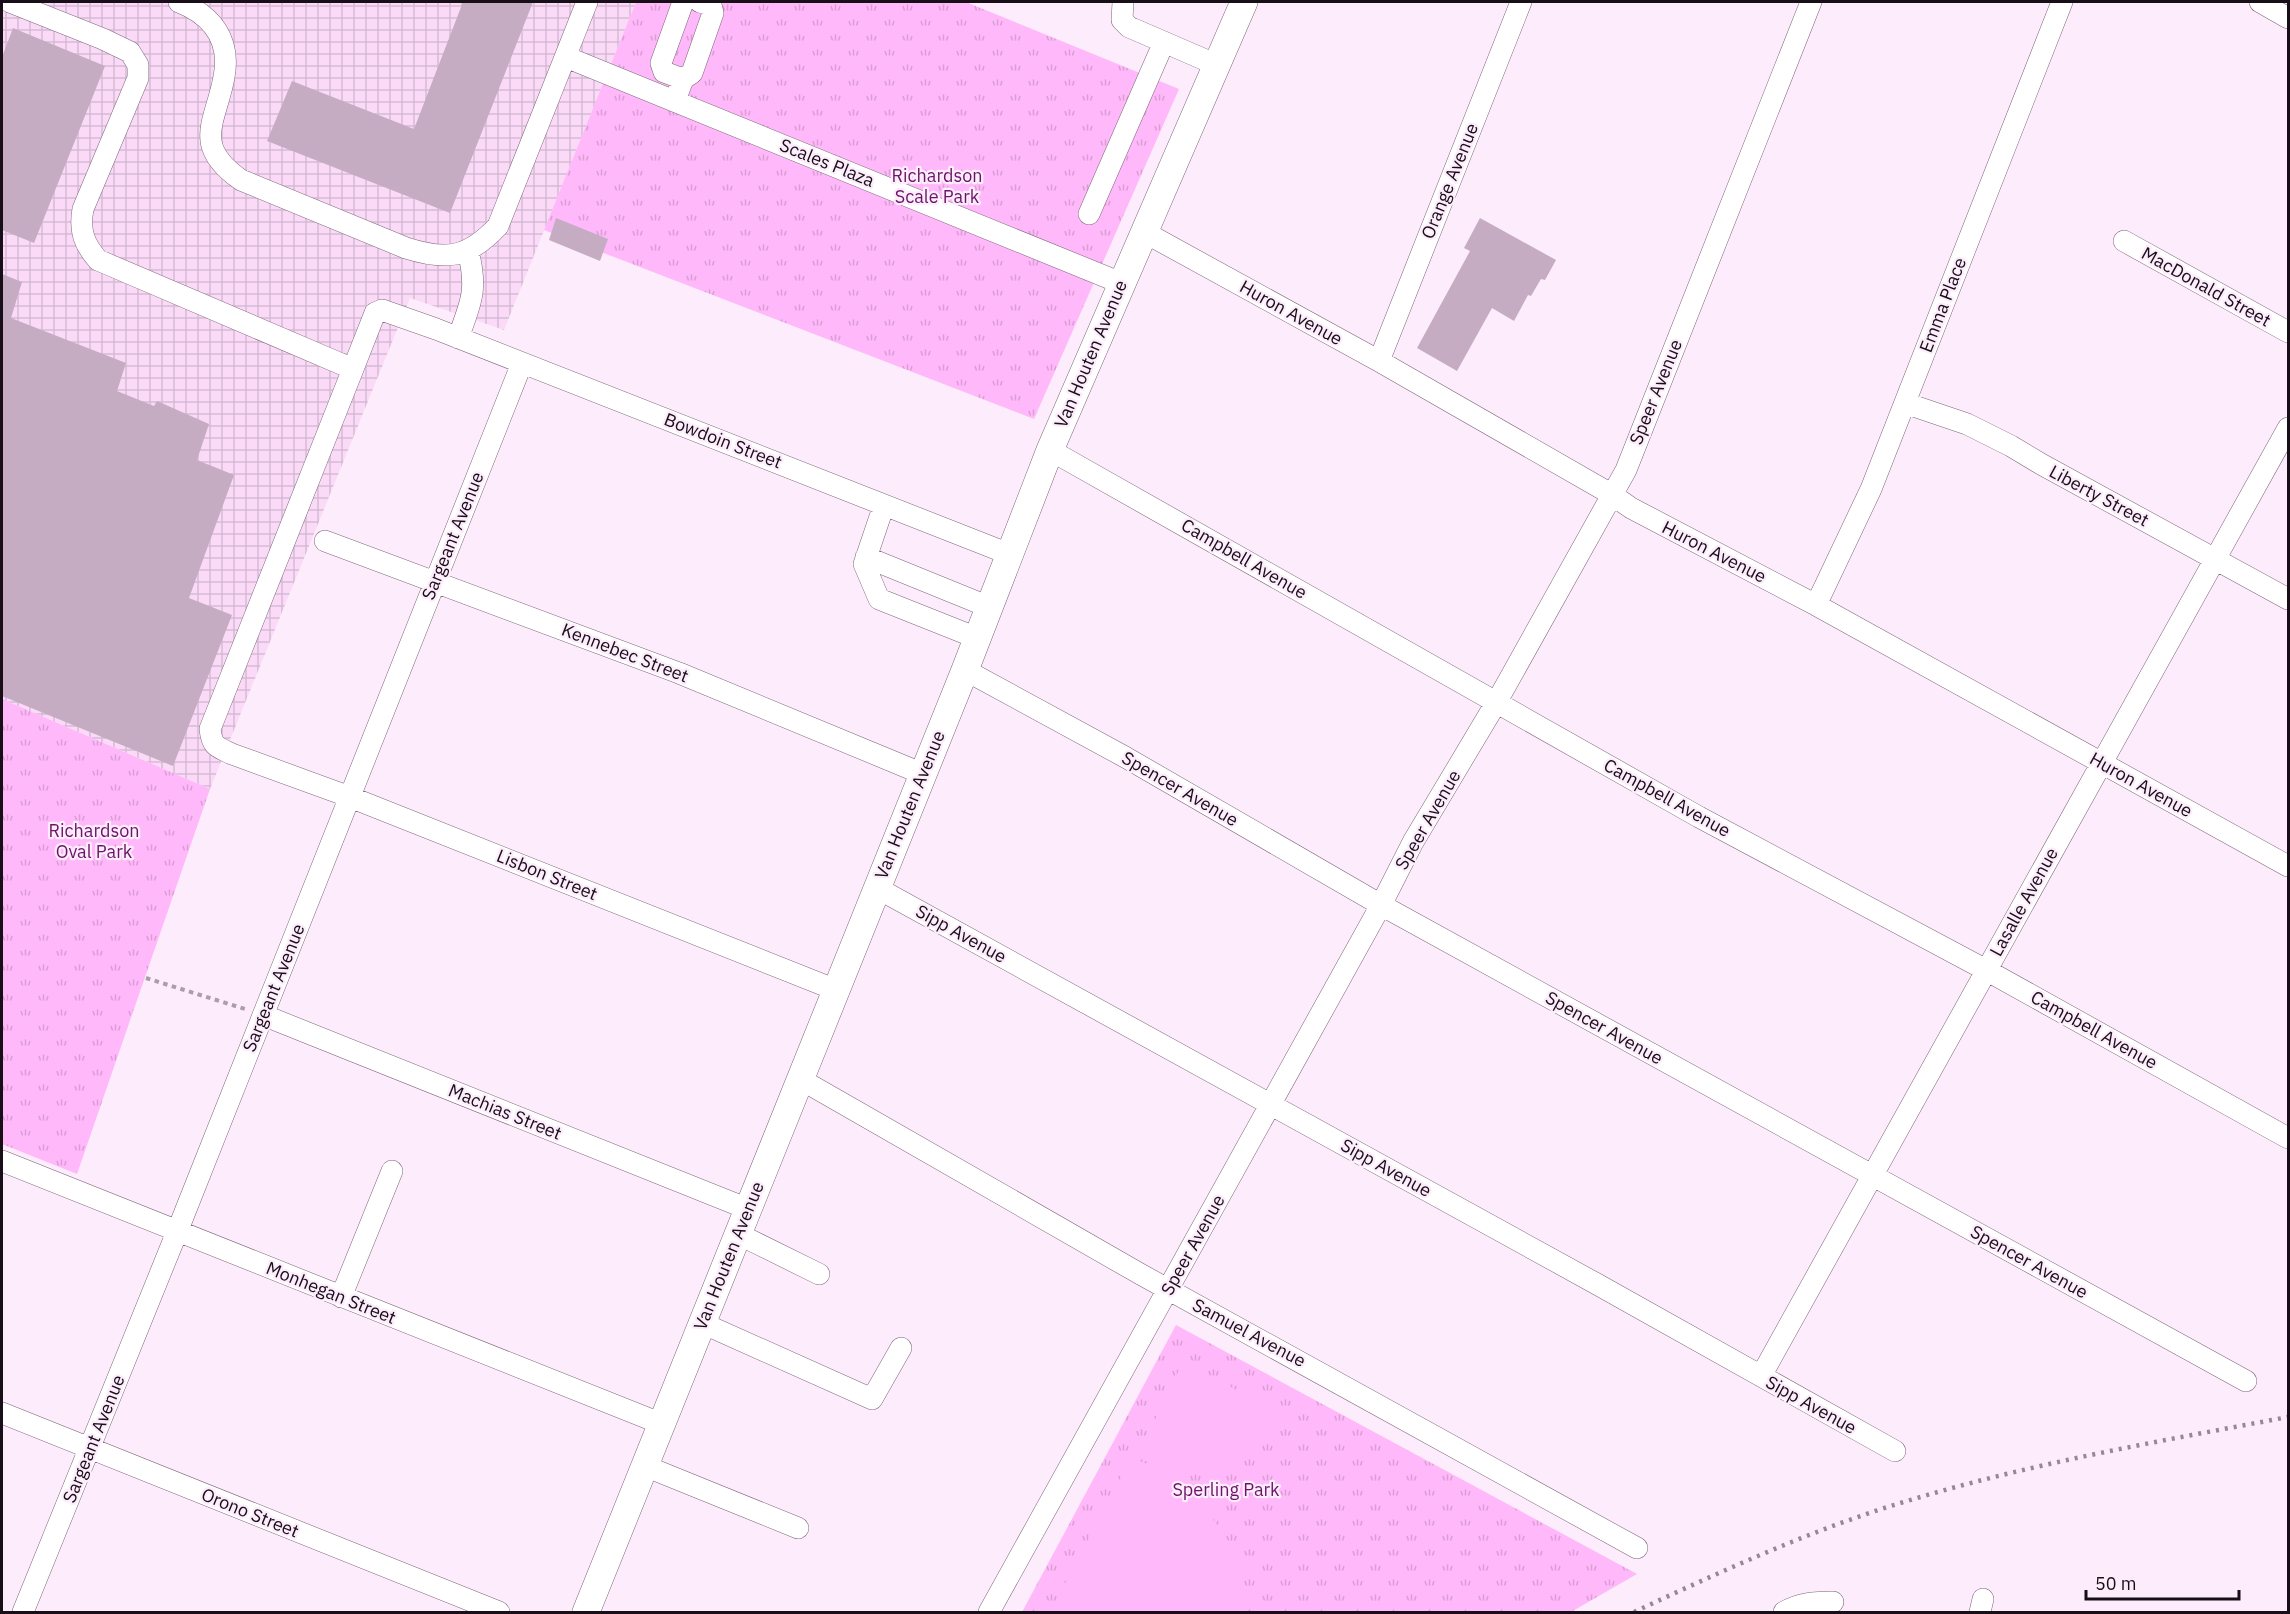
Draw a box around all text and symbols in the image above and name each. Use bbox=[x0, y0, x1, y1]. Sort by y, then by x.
street label: Orange Avenue bbox=[1416, 119, 1483, 242]
street label: Scales Plaza bbox=[776, 133, 878, 192]
park label: Richardson Scale Park bbox=[892, 164, 982, 208]
street label: MacDonald Street bbox=[2138, 242, 2275, 332]
street label: Emma Place bbox=[1914, 254, 1971, 356]
street label: Huron Avenue bbox=[1236, 275, 1347, 350]
street label: Van Houten Avenue bbox=[1049, 276, 1132, 431]
street label: Speer Avenue bbox=[1624, 336, 1687, 448]
street label: Bowdoin Street bbox=[661, 408, 785, 474]
street label: Liberty Street bbox=[2046, 460, 2153, 531]
street label: Sargeant Avenue bbox=[416, 468, 489, 603]
street label: Campbell Avenue bbox=[1177, 513, 1311, 604]
street label: Huron Avenue bbox=[1658, 515, 1770, 588]
street label: Kennebec Street bbox=[558, 618, 692, 687]
street label: Van Houten Avenue bbox=[869, 727, 950, 882]
street label: Spencer Avenue bbox=[1118, 746, 1243, 831]
street label: Huron Avenue bbox=[2086, 747, 2197, 822]
street label: Campbell Avenue bbox=[1600, 753, 1735, 842]
street label: Speer Avenue bbox=[1390, 766, 1465, 874]
park label: Richardson Oval Park bbox=[49, 819, 139, 863]
street label: Lasalle Avenue bbox=[1984, 843, 2063, 960]
street label: Lisbon Street bbox=[493, 844, 601, 905]
street label: Sipp Avenue bbox=[912, 899, 1011, 968]
street label: Sargeant Avenue bbox=[237, 920, 310, 1055]
street label: Campbell Avenue bbox=[2027, 985, 2162, 1074]
street label: Spencer Avenue bbox=[1541, 986, 1667, 1069]
street label: Machias Street bbox=[445, 1078, 565, 1145]
street label: Sipp Avenue bbox=[1337, 1133, 1436, 1202]
street label: Van Houten Avenue bbox=[688, 1178, 769, 1333]
street label: Speer Avenue bbox=[1155, 1190, 1230, 1299]
street label: Spencer Avenue bbox=[1966, 1220, 2092, 1303]
street label: Monhegan Street bbox=[263, 1256, 399, 1329]
street label: Samuel Avenue bbox=[1189, 1293, 1310, 1372]
street label: Sipp Avenue bbox=[1762, 1370, 1861, 1439]
street label: Sargeant Avenue bbox=[57, 1371, 130, 1506]
park label: Sperling Park bbox=[1172, 1478, 1280, 1501]
street label: Orono Street bbox=[198, 1483, 302, 1543]
scale bar bbox=[2086, 1563, 2239, 1601]
text: 50 m bbox=[2095, 1572, 2137, 1595]

